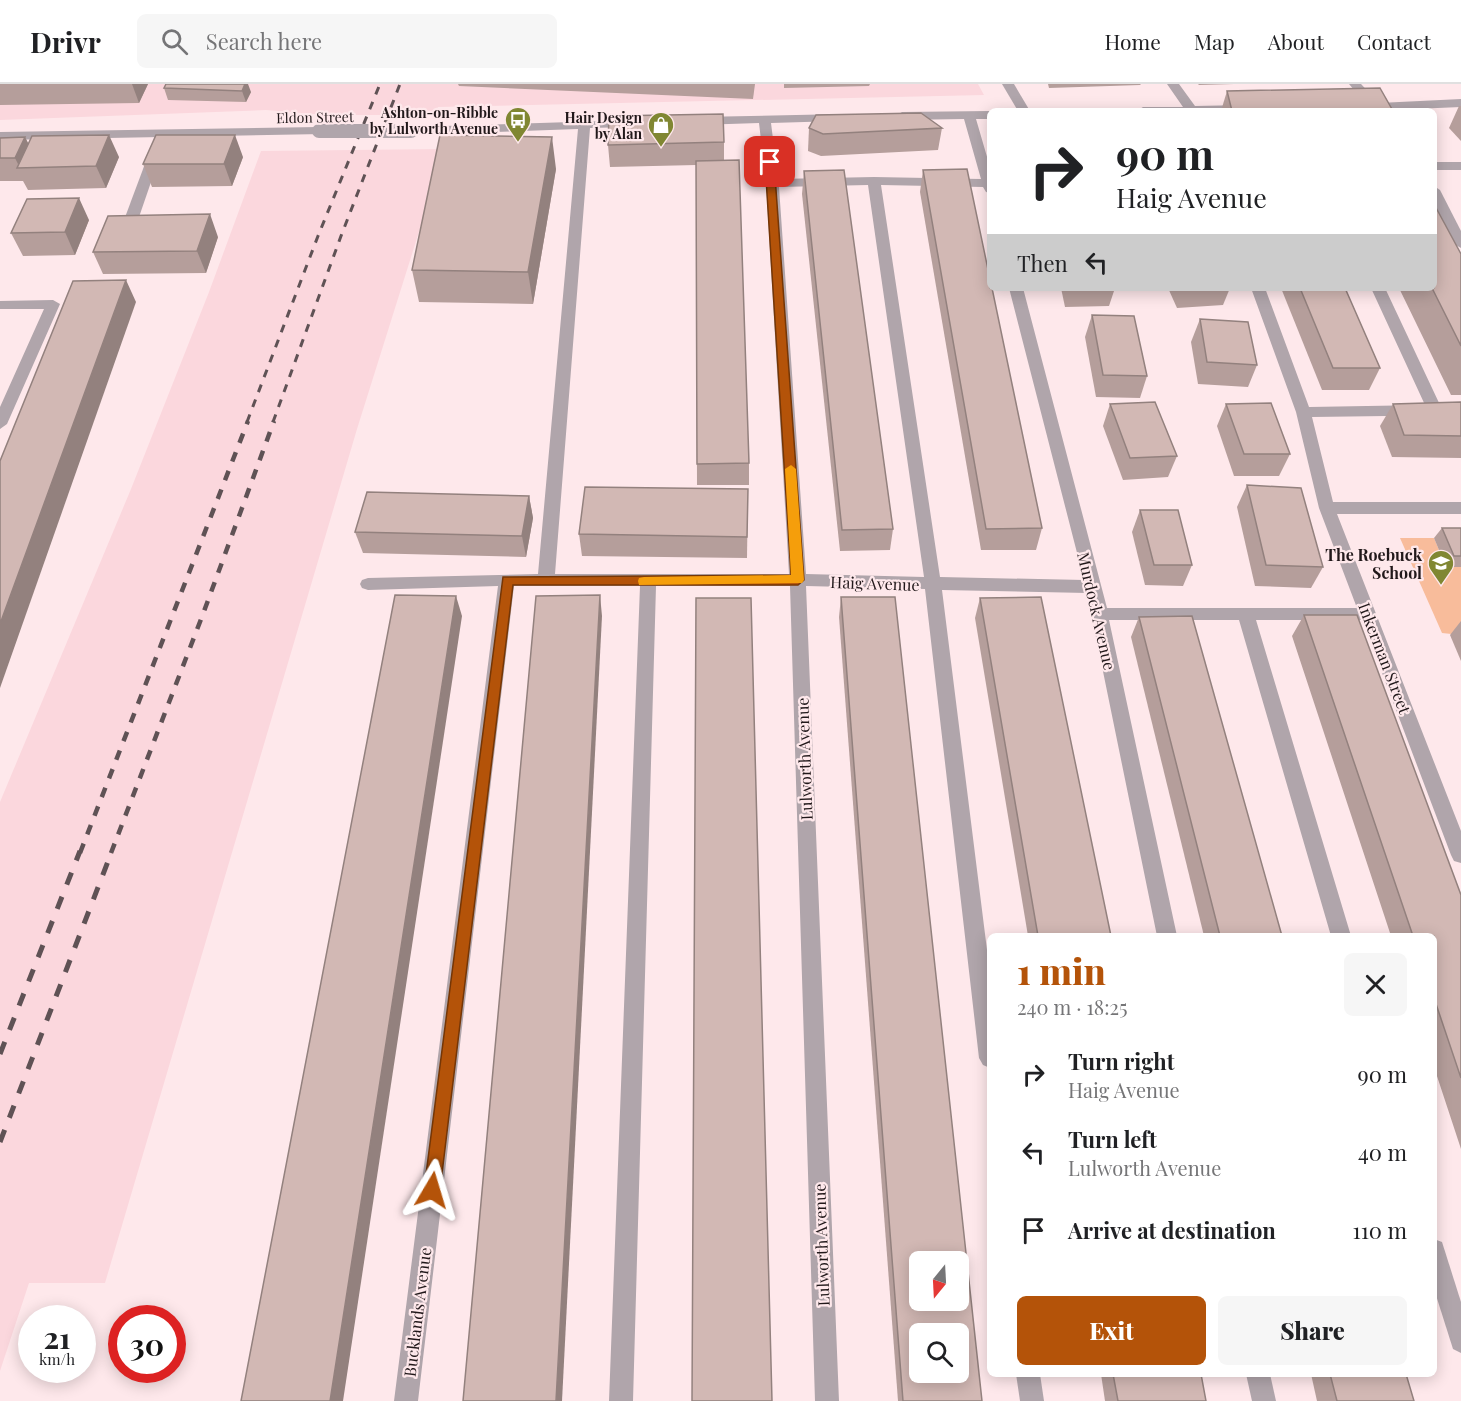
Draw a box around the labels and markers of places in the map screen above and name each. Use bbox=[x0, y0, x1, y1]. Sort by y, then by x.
place label: Ashton-on-Ribble by Lulworth Avenue bbox=[370, 103, 498, 138]
bus stop icon: Ashton-on-Ribble by Lulworth Avenue bbox=[503, 105, 533, 143]
place label: Hair Design by Alan bbox=[565, 108, 642, 143]
shop icon: Hair Design by Alan bbox=[646, 110, 676, 148]
pin bbox=[744, 136, 795, 187]
place label: The Roebuck School bbox=[1325, 544, 1423, 583]
school or university icon: The Roebuck School bbox=[1426, 548, 1456, 586]

